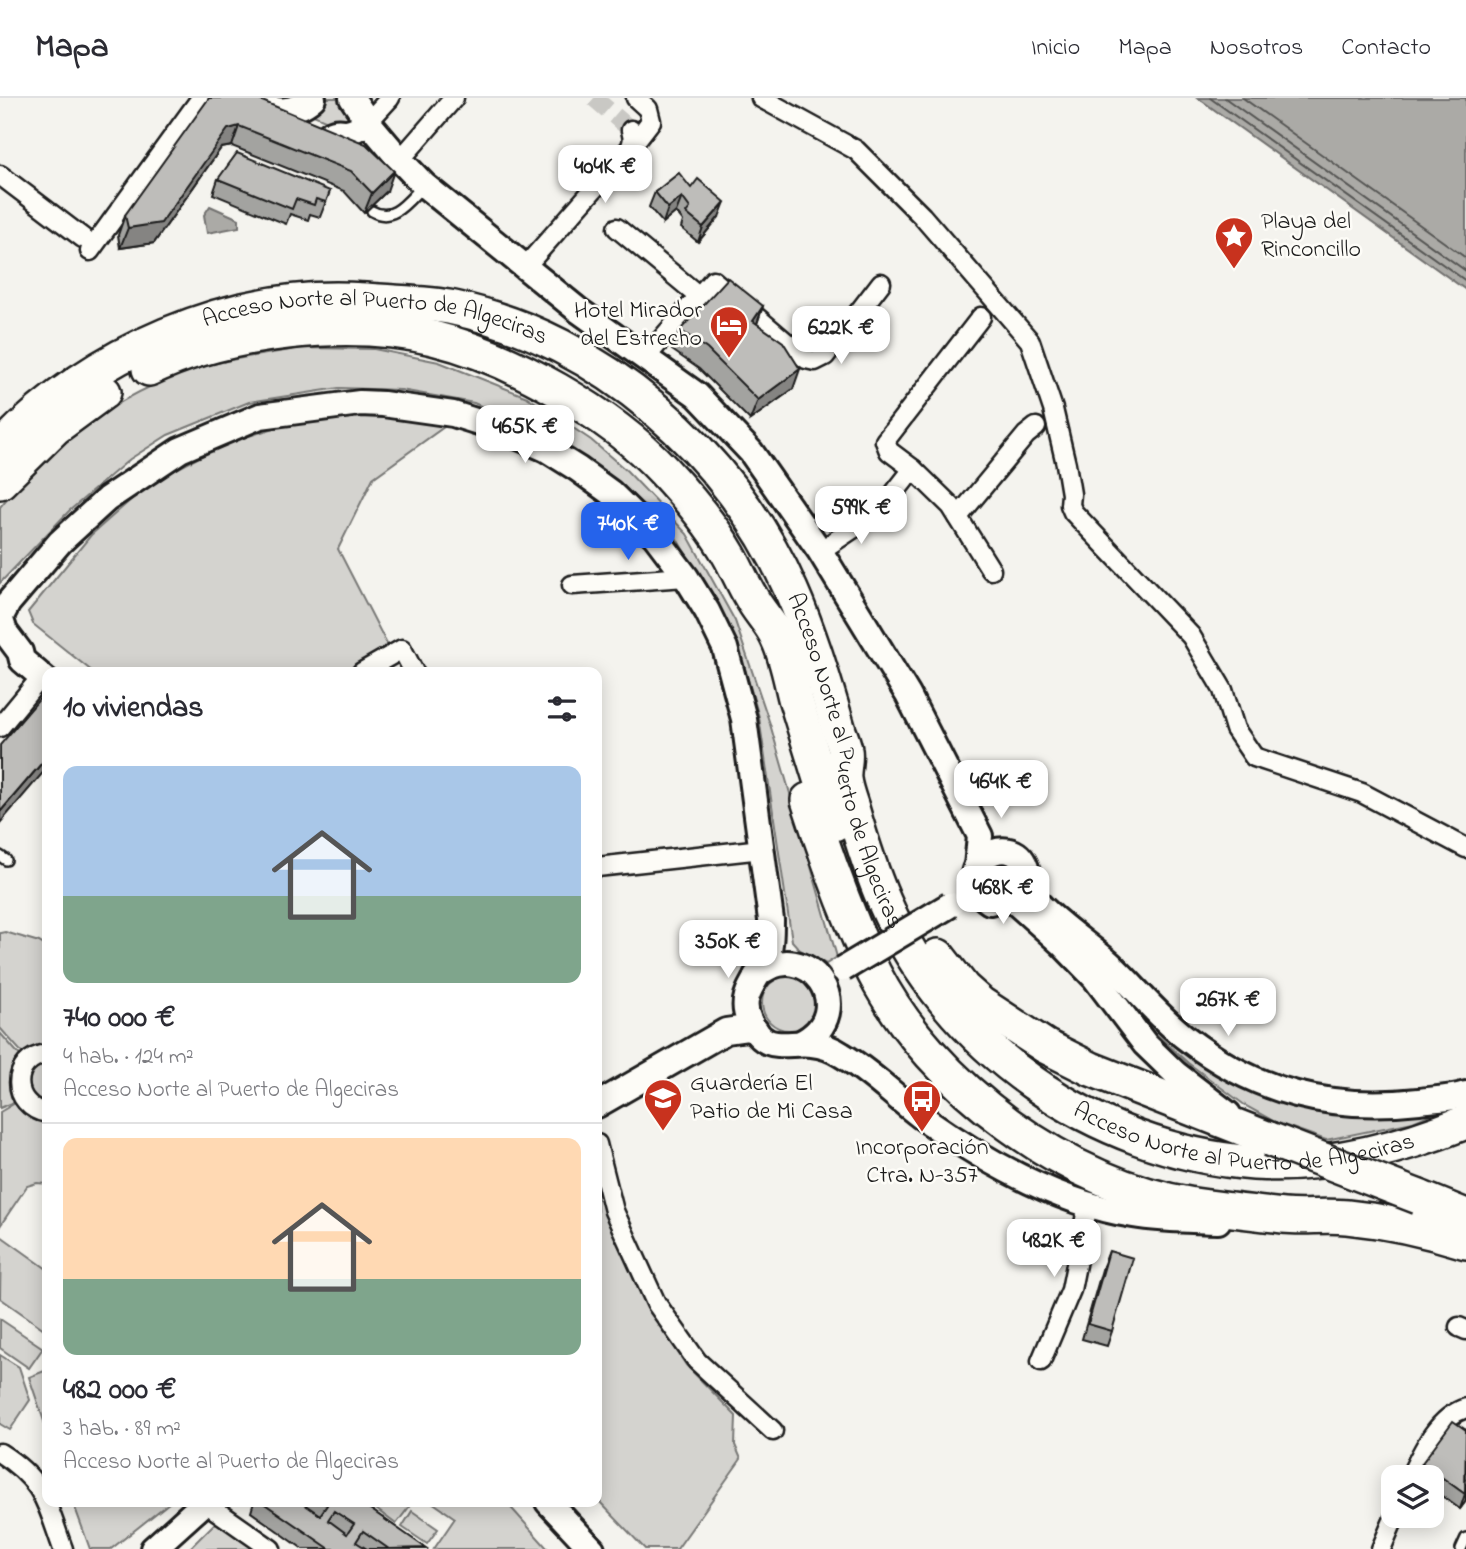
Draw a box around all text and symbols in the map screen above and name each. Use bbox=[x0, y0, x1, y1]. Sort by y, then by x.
text: Mapa bbox=[35, 24, 109, 72]
text: Inicio bbox=[1031, 31, 1080, 66]
text: Mapa bbox=[1118, 31, 1172, 66]
text: Nosotros bbox=[1210, 31, 1303, 66]
text: Contacto bbox=[1341, 31, 1431, 66]
pin: 404K € bbox=[548, 146, 662, 205]
text: 404K € bbox=[574, 151, 636, 184]
place label: Playa del Rinconcillo bbox=[1261, 205, 1361, 268]
place icon: Playa del Rinconcillo bbox=[1213, 215, 1255, 270]
street label: Acceso Norte al Puerto de Algeciras bbox=[198, 281, 553, 355]
place label: Hotel Mirador del Estrecho bbox=[574, 294, 703, 357]
hotel icon: Hotel Mirador del Estrecho bbox=[708, 304, 750, 359]
pin: 622K € bbox=[784, 306, 898, 366]
text: 622K € bbox=[808, 312, 874, 345]
pin: 465K € bbox=[468, 406, 582, 465]
text: 465K € bbox=[492, 411, 558, 444]
pin: 599K € bbox=[804, 486, 918, 546]
text: 599K € bbox=[831, 492, 891, 525]
pin: 740K € bbox=[571, 503, 685, 562]
text: 740K € bbox=[597, 508, 659, 541]
street label: Acceso Norte al Puerto de Algeciras bbox=[777, 588, 912, 935]
text: 10 viviendas bbox=[63, 687, 204, 731]
icon: filters bbox=[543, 690, 581, 728]
pin: 464K € bbox=[944, 760, 1058, 820]
text: 464K € bbox=[970, 766, 1032, 799]
icon: home bbox=[259, 812, 385, 938]
pin: 468K € bbox=[946, 866, 1060, 926]
text: 468K € bbox=[972, 872, 1034, 905]
pin: 350K € bbox=[671, 920, 785, 980]
text: 350K € bbox=[695, 926, 761, 959]
pin: 267K € bbox=[1171, 978, 1285, 1038]
text: 267K € bbox=[1196, 984, 1260, 1017]
text: 740 000 € bbox=[63, 997, 175, 1041]
text: 4 hab. · 124 m² bbox=[63, 1041, 193, 1074]
place label: Guardería El Patio de Mi Casa bbox=[690, 1067, 853, 1130]
text: Acceso Norte al Puerto de Algeciras bbox=[63, 1074, 399, 1107]
school or university icon: Guardería El Patio de Mi Casa bbox=[642, 1077, 684, 1132]
bus stop icon: Incorporación Ctra. N-357 bbox=[901, 1078, 943, 1133]
street label: Acceso Norte al Puerto de Algeciras bbox=[1067, 1093, 1419, 1181]
place label: Incorporación Ctra. N-357 bbox=[855, 1131, 989, 1194]
icon: home bbox=[259, 1184, 385, 1310]
pin: 482K € bbox=[997, 1220, 1111, 1279]
text: 482K € bbox=[1023, 1225, 1085, 1258]
text: 482 000 € bbox=[63, 1369, 176, 1413]
text: 3 hab. · 89 m² bbox=[63, 1413, 181, 1446]
text: Acceso Norte al Puerto de Algeciras bbox=[63, 1446, 399, 1479]
map controls bbox=[1381, 1465, 1444, 1528]
button: layers bbox=[1381, 1465, 1444, 1528]

